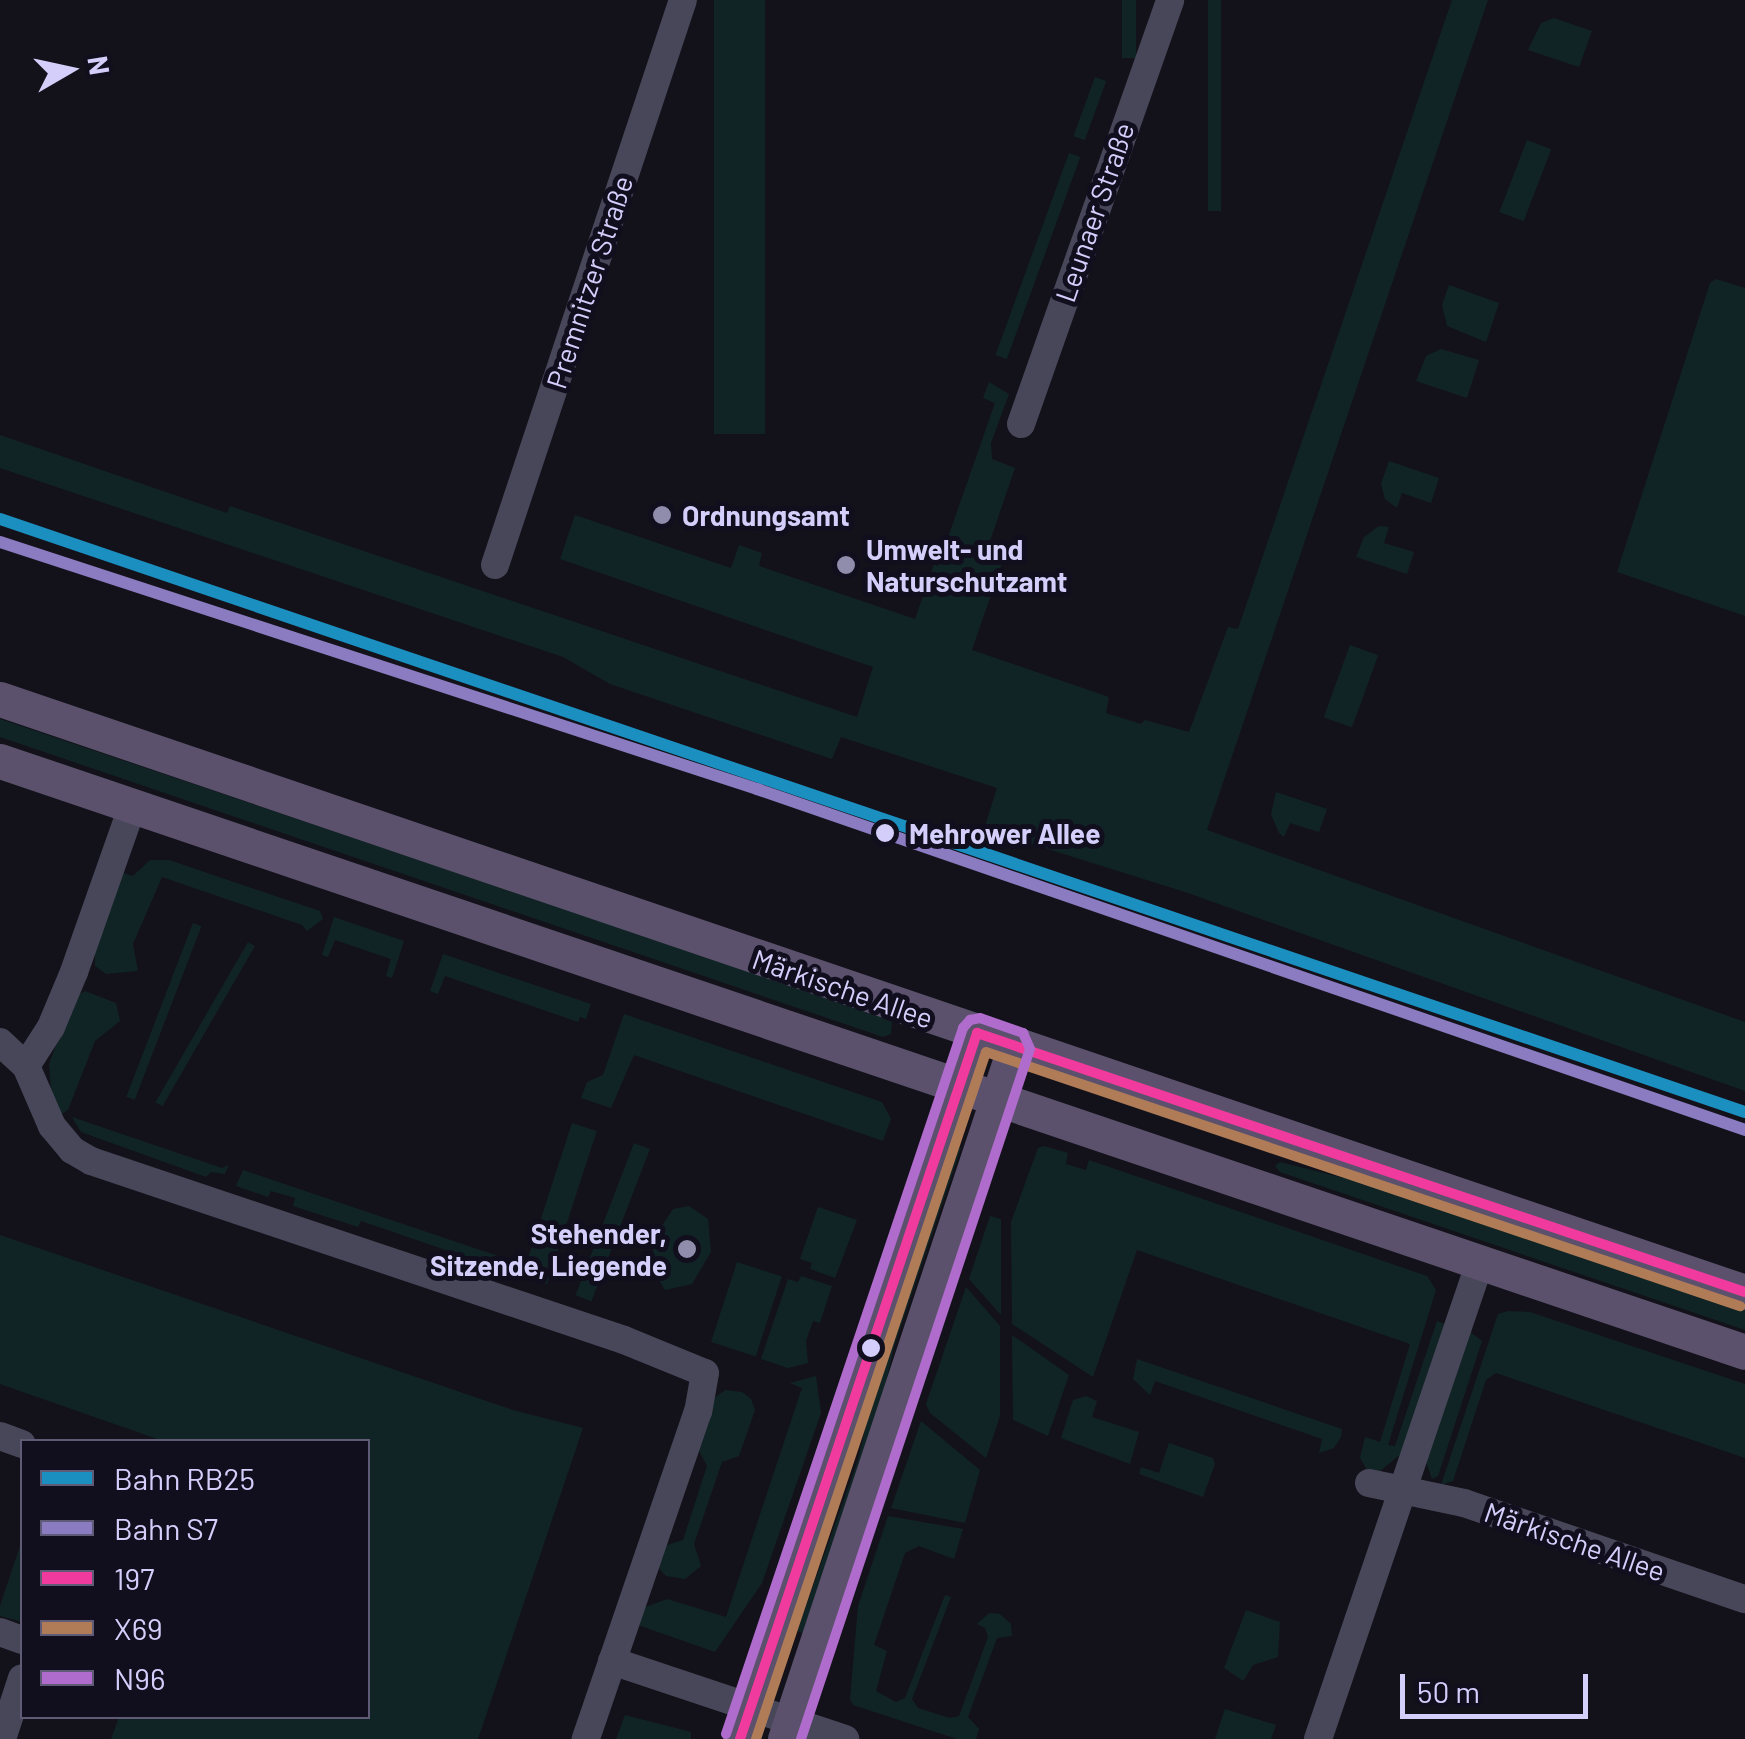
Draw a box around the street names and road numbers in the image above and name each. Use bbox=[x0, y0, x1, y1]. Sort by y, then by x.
street label: Leunaer Straße bbox=[1048, 118, 1140, 306]
street label: Premnitzer Straße bbox=[539, 171, 639, 393]
street label: Märkische Allee bbox=[748, 941, 938, 1035]
street label: Märkische Allee bbox=[1480, 1494, 1670, 1588]

